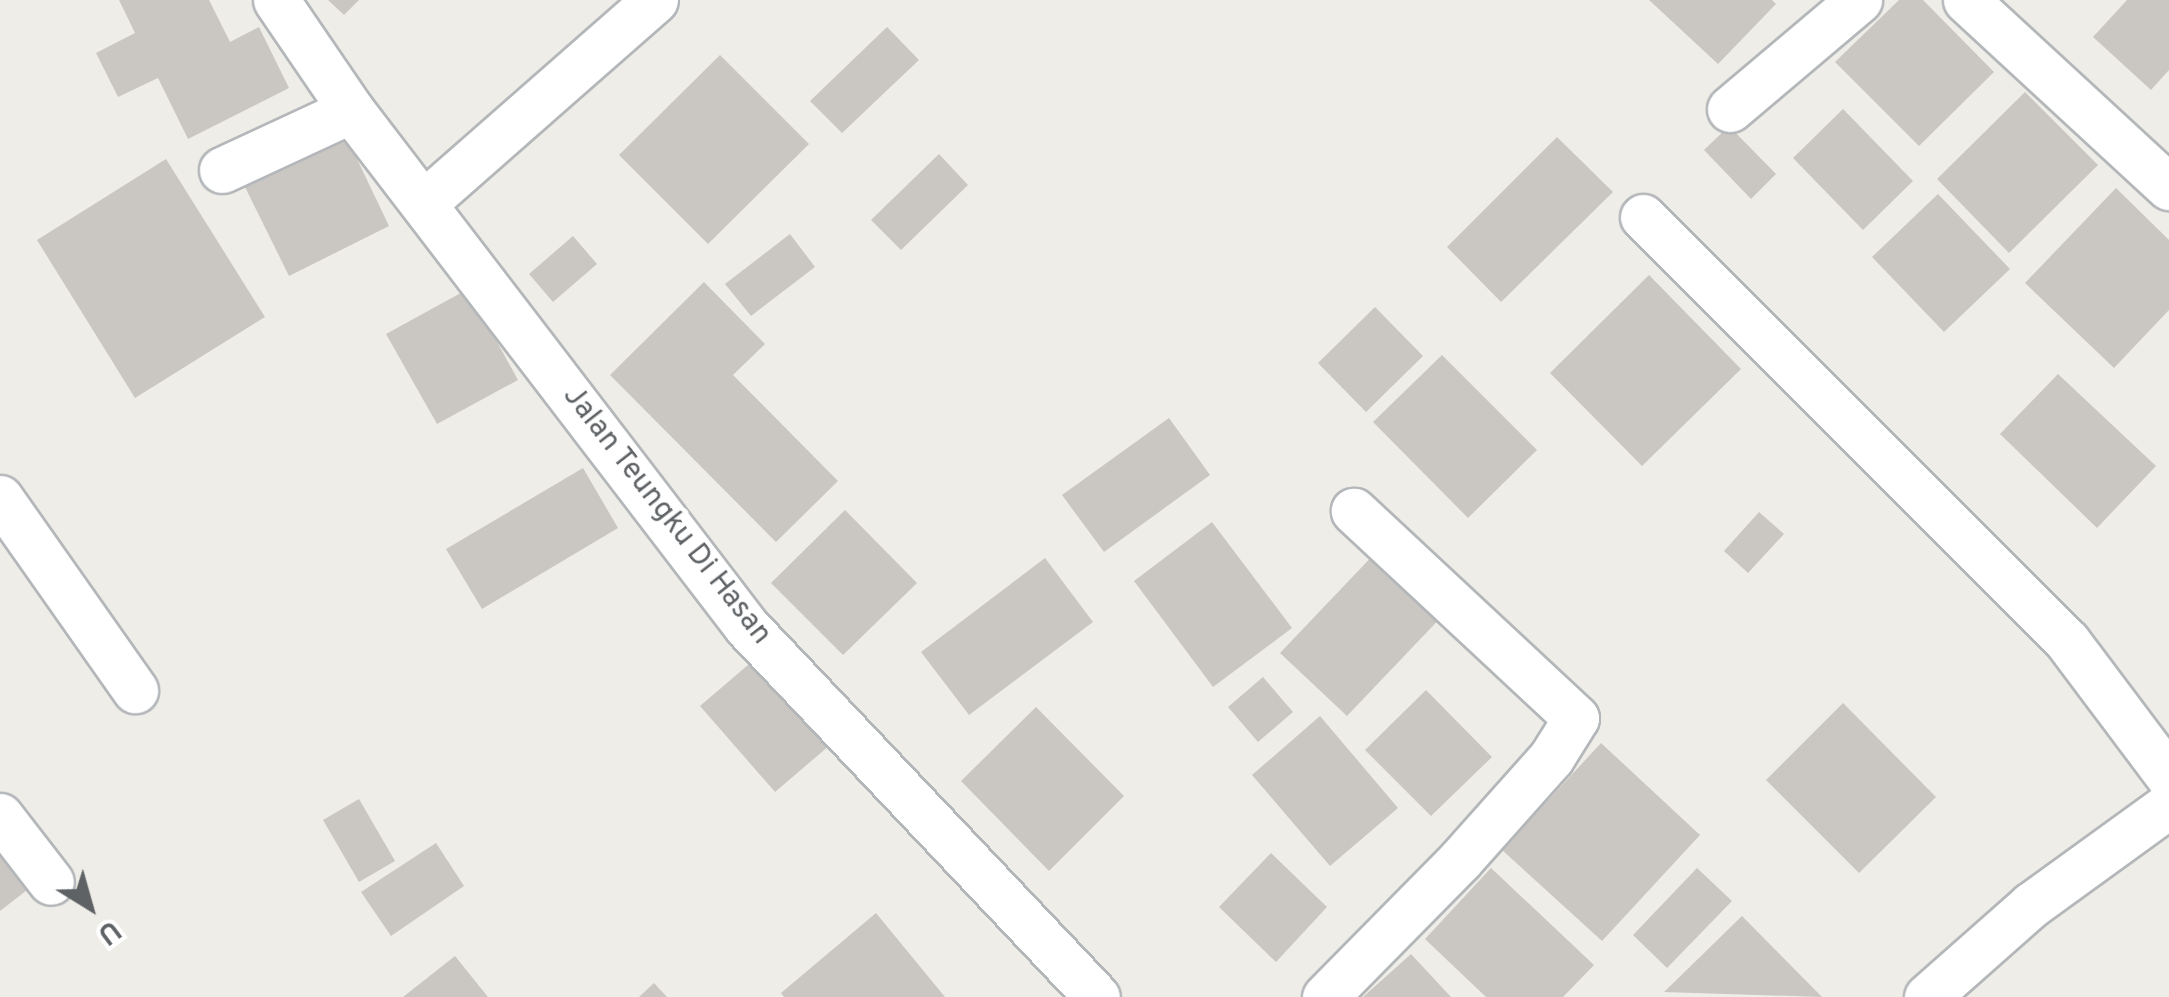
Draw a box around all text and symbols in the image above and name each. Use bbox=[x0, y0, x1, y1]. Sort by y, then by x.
street label: Jalan Teungku Di Hasan bbox=[553, 379, 779, 653]
north arrow bbox=[40, 857, 140, 957]
text: U bbox=[89, 911, 127, 951]

